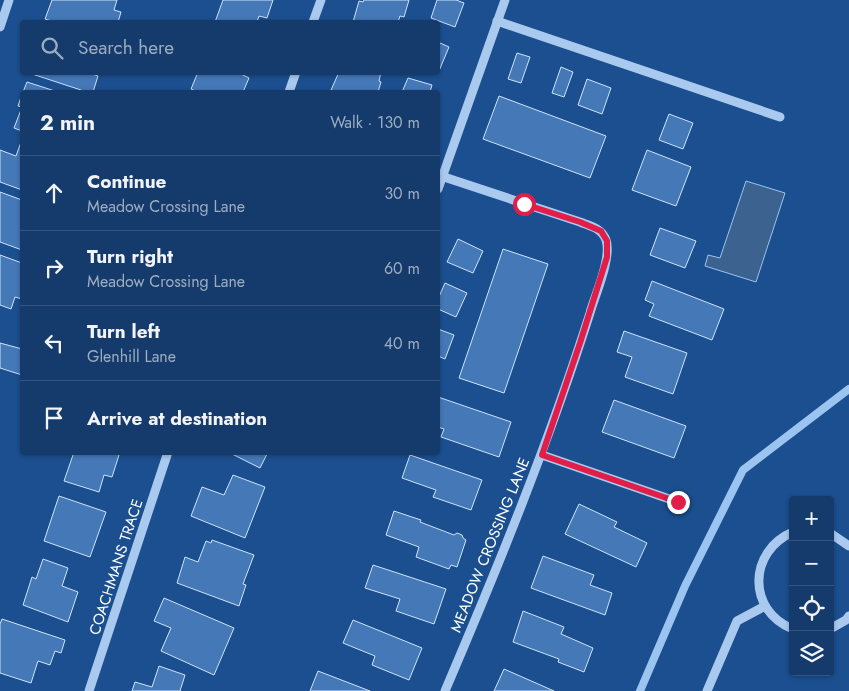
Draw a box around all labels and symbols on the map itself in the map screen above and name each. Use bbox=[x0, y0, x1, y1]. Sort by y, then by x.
route start bbox=[513, 193, 536, 216]
street label: MEADOW CROSSING LANE bbox=[445, 454, 535, 636]
route end bbox=[667, 491, 690, 514]
street label: COACHMANS TRACE bbox=[84, 496, 148, 638]

